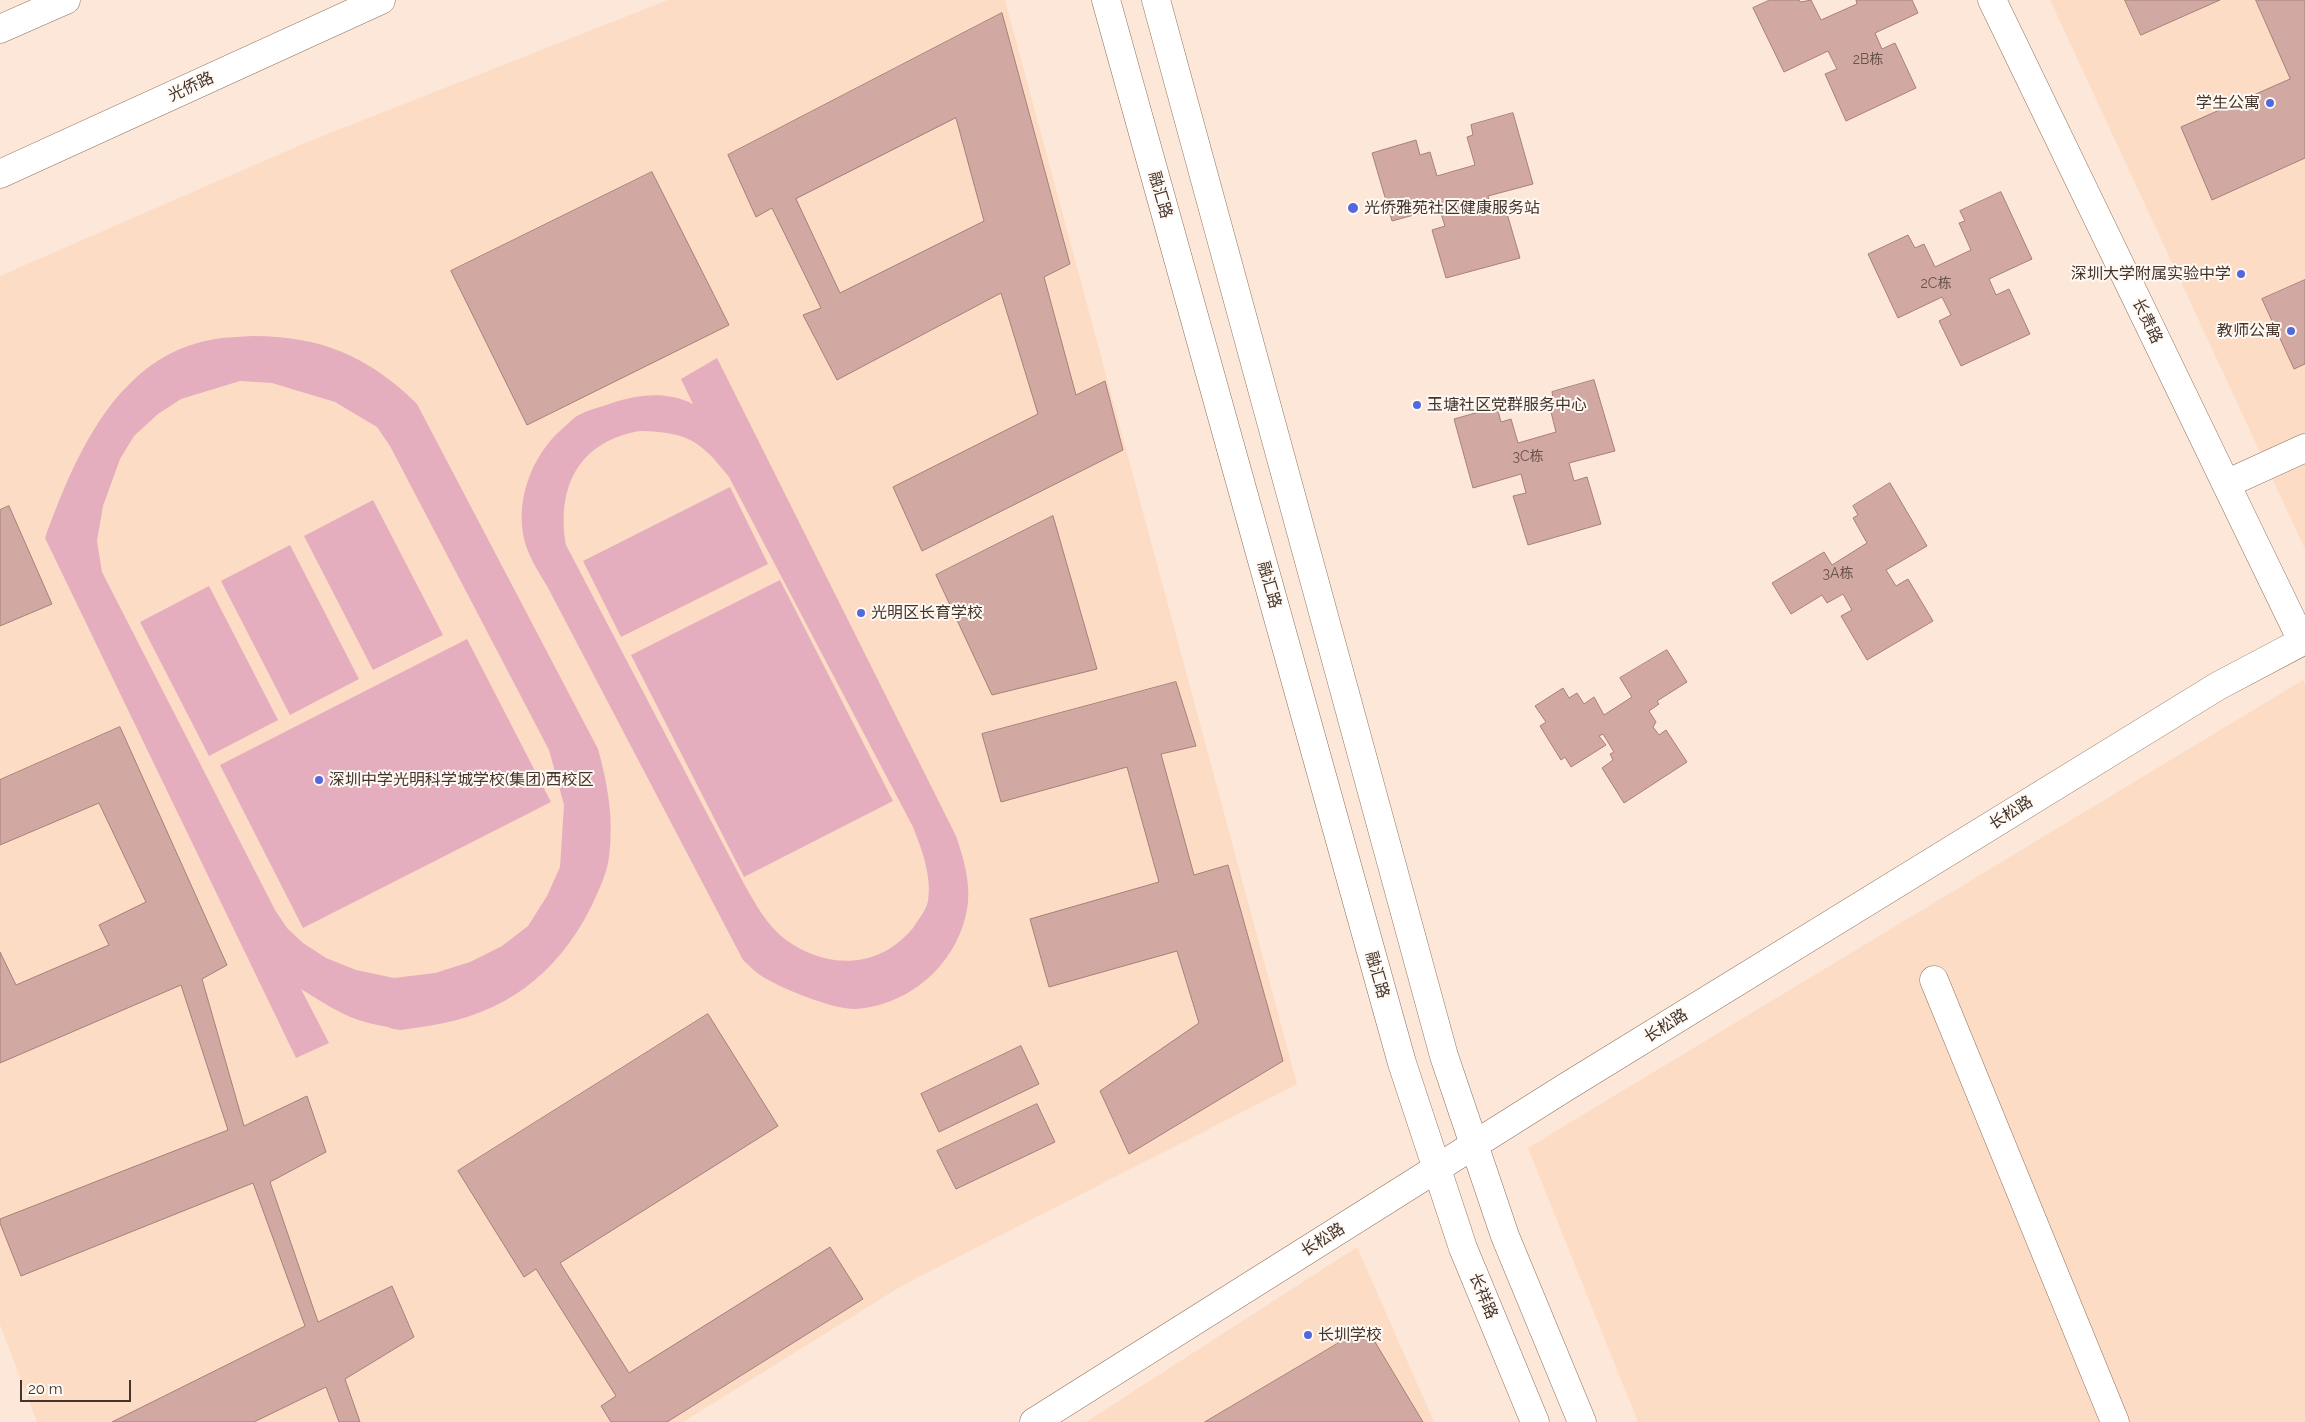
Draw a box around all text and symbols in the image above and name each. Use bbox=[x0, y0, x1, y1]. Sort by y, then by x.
house number: 2B栋 bbox=[1853, 52, 1883, 68]
street label: 光侨路 bbox=[165, 68, 217, 106]
place label: 学生公寓 bbox=[2196, 93, 2260, 113]
marker: 学生公寓 bbox=[2264, 97, 2276, 109]
street label: 融汇路 bbox=[1144, 169, 1176, 221]
place label: 光侨雅苑社区健康服务站 bbox=[1364, 198, 1540, 218]
marker: 光侨雅苑社区健康服务站 bbox=[1346, 201, 1360, 215]
place label: 深圳大学附属实验中学 bbox=[2071, 264, 2231, 284]
marker: 深圳大学附属实验中学 bbox=[2235, 268, 2247, 280]
house number: 2C栋 bbox=[1921, 276, 1951, 292]
street label: 长贵路 bbox=[2128, 295, 2166, 347]
place label: 教师公寓 bbox=[2217, 321, 2281, 341]
marker: 教师公寓 bbox=[2285, 325, 2297, 337]
place label: 玉塘社区党群服务中心 bbox=[1427, 395, 1587, 415]
marker: 玉塘社区党群服务中心 bbox=[1411, 399, 1423, 411]
house number: 3C栋 bbox=[1512, 449, 1544, 465]
street label: 融汇路 bbox=[1253, 559, 1285, 611]
house number: 3A栋 bbox=[1823, 566, 1853, 582]
place label: 光明区长育学校 bbox=[871, 603, 983, 623]
marker: 光明区长育学校 bbox=[855, 607, 867, 619]
place label: 深圳中学光明科学城学校(集团)西校区 bbox=[329, 770, 594, 790]
marker: 深圳中学光明科学城学校(集团)西校区 bbox=[313, 774, 325, 786]
street label: 长松路 bbox=[1986, 792, 2036, 834]
street label: 融汇路 bbox=[1361, 949, 1393, 1001]
street label: 长松路 bbox=[1641, 1005, 1691, 1047]
street label: 长松路 bbox=[1298, 1219, 1348, 1261]
street label: 长祥路 bbox=[1465, 1270, 1501, 1322]
place label: 长圳学校 bbox=[1318, 1325, 1382, 1345]
marker: 长圳学校 bbox=[1302, 1329, 1314, 1341]
scale bar bbox=[22, 1370, 134, 1402]
text: 20 m bbox=[28, 1380, 63, 1398]

